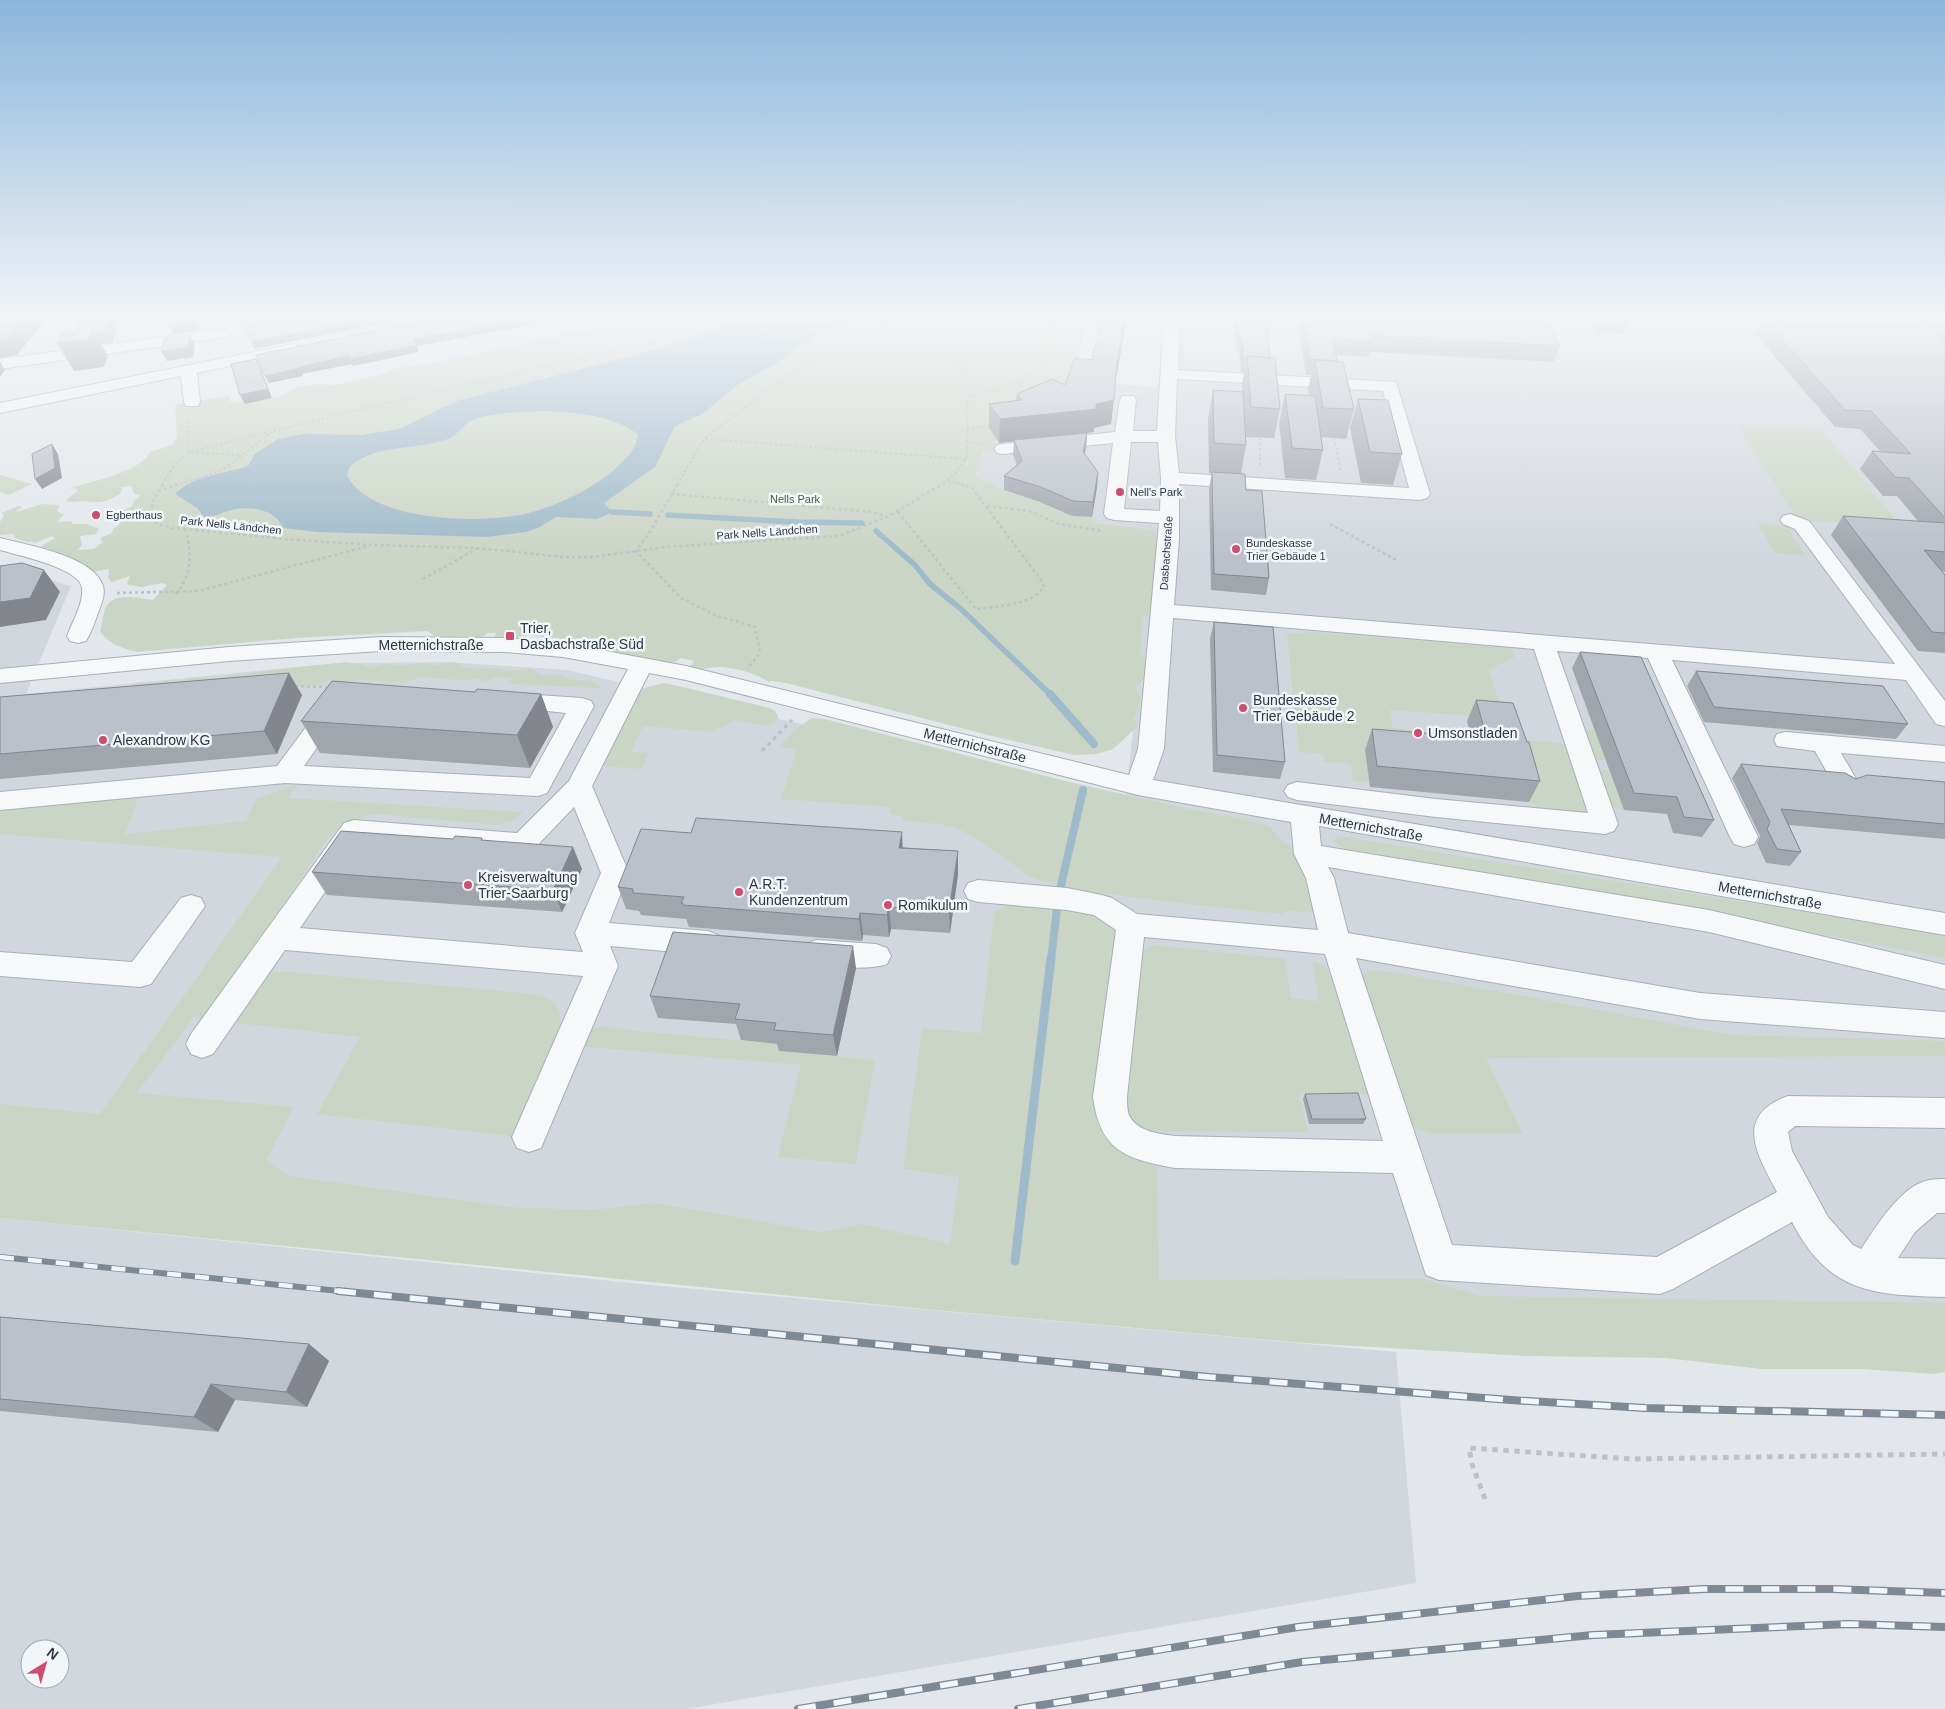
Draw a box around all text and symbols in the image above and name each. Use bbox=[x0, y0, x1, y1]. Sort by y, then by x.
marker: Nell's Park bbox=[1114, 486, 1126, 498]
place label: Nell's Park bbox=[1130, 486, 1183, 498]
park label: Nells Park bbox=[770, 493, 821, 505]
marker: Egberthaus bbox=[90, 509, 102, 521]
place label: Egberthaus bbox=[106, 509, 163, 521]
street label: Park Nells Ländchen bbox=[180, 514, 282, 536]
street label: Dasbachstraße bbox=[1157, 515, 1175, 591]
street label: Park Nells Ländchen bbox=[716, 522, 818, 542]
place label: Bundeskasse Trier Gebäude 1 bbox=[1246, 537, 1326, 562]
marker: Bundeskasse Trier Gebäude 1 bbox=[1230, 543, 1242, 555]
place label: Trier, Dasbachstraße Süd bbox=[520, 620, 644, 652]
marker: Trier, Dasbachstraße Süd bbox=[504, 630, 516, 642]
street label: Metternichstraße bbox=[378, 637, 484, 653]
place label: Bundeskasse Trier Gebäude 2 bbox=[1253, 692, 1355, 724]
marker: Bundeskasse Trier Gebäude 2 bbox=[1237, 702, 1249, 714]
street label: Metternichstraße bbox=[922, 725, 1028, 766]
place label: Umsonstladen bbox=[1428, 725, 1518, 741]
marker: Umsonstladen bbox=[1412, 727, 1424, 739]
place label: Alexandrow KG bbox=[113, 732, 210, 748]
marker: Alexandrow KG bbox=[97, 734, 109, 746]
street label: Metternichstraße bbox=[1318, 810, 1424, 844]
place label: Kreisverwaltung Trier-Saarburg bbox=[478, 869, 578, 901]
place label: A.R.T. Kundenzentrum bbox=[749, 876, 848, 908]
street label: Metternichstraße bbox=[1717, 878, 1823, 912]
marker: Kreisverwaltung Trier-Saarburg bbox=[462, 879, 474, 891]
marker: A.R.T. Kundenzentrum bbox=[733, 886, 745, 898]
place label: Romikulum bbox=[898, 897, 968, 913]
marker: Romikulum bbox=[882, 899, 894, 911]
north arrow bbox=[20, 1639, 70, 1689]
text: N bbox=[44, 1644, 62, 1663]

